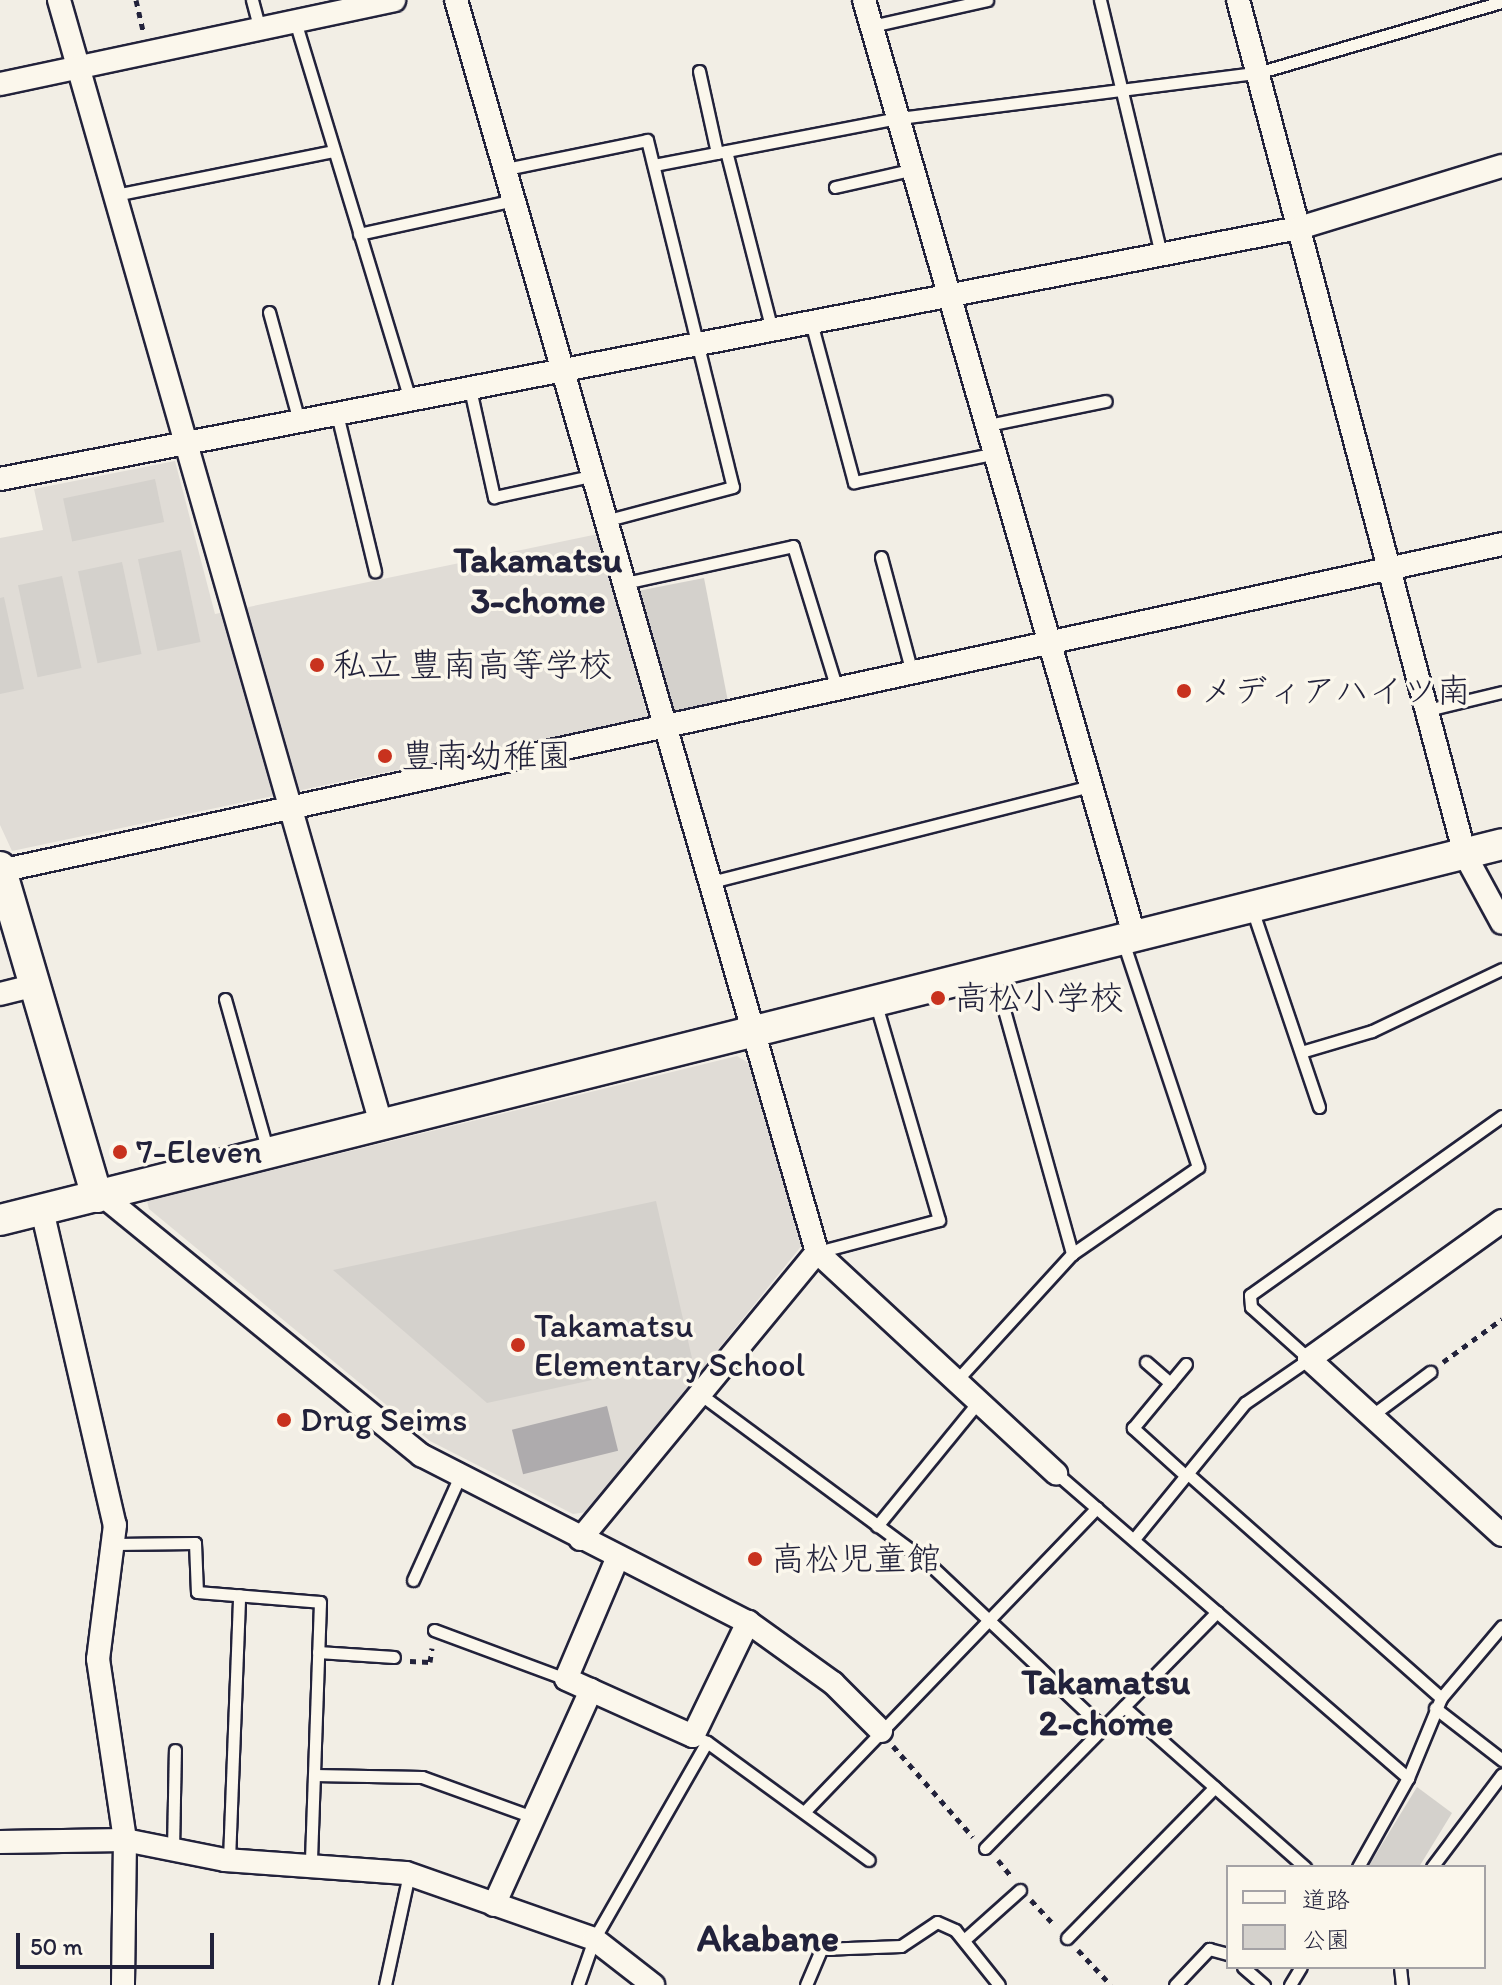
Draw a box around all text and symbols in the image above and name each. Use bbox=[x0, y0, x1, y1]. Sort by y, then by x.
district label: Takamatsu 3-chome bbox=[454, 537, 622, 622]
place label: 私立 豊南高等学校 bbox=[333, 645, 613, 685]
marker: 私立 豊南高等学校 bbox=[308, 656, 326, 674]
place label: メディアハイツ南 bbox=[1200, 671, 1472, 711]
marker: メディアハイツ南 bbox=[1175, 682, 1193, 700]
place label: 豊南幼稚園 bbox=[401, 736, 571, 776]
marker: 豊南幼稚園 bbox=[376, 747, 394, 765]
place label: 高松小学校 bbox=[954, 978, 1124, 1018]
marker: 高松小学校 bbox=[929, 989, 947, 1007]
place label: 7-Eleven bbox=[136, 1132, 262, 1172]
marker: 7-Eleven bbox=[111, 1143, 129, 1161]
place label: Takamatsu Elementary School bbox=[534, 1305, 805, 1384]
marker: Takamatsu Elementary School bbox=[509, 1336, 527, 1354]
place label: Drug Seims bbox=[300, 1400, 467, 1440]
marker: Drug Seims bbox=[275, 1411, 293, 1429]
place label: 高松児童館 bbox=[771, 1539, 941, 1579]
marker: 高松児童館 bbox=[746, 1550, 764, 1568]
district label: Takamatsu 2-chome bbox=[1022, 1659, 1190, 1744]
legend bbox=[1226, 1865, 1486, 1969]
text: 道路 bbox=[1302, 1885, 1350, 1914]
district label: Akabane bbox=[697, 1916, 839, 1962]
scale bar bbox=[20, 1917, 218, 1967]
text: 公園 bbox=[1302, 1925, 1350, 1954]
text: 50 m bbox=[30, 1932, 83, 1961]

